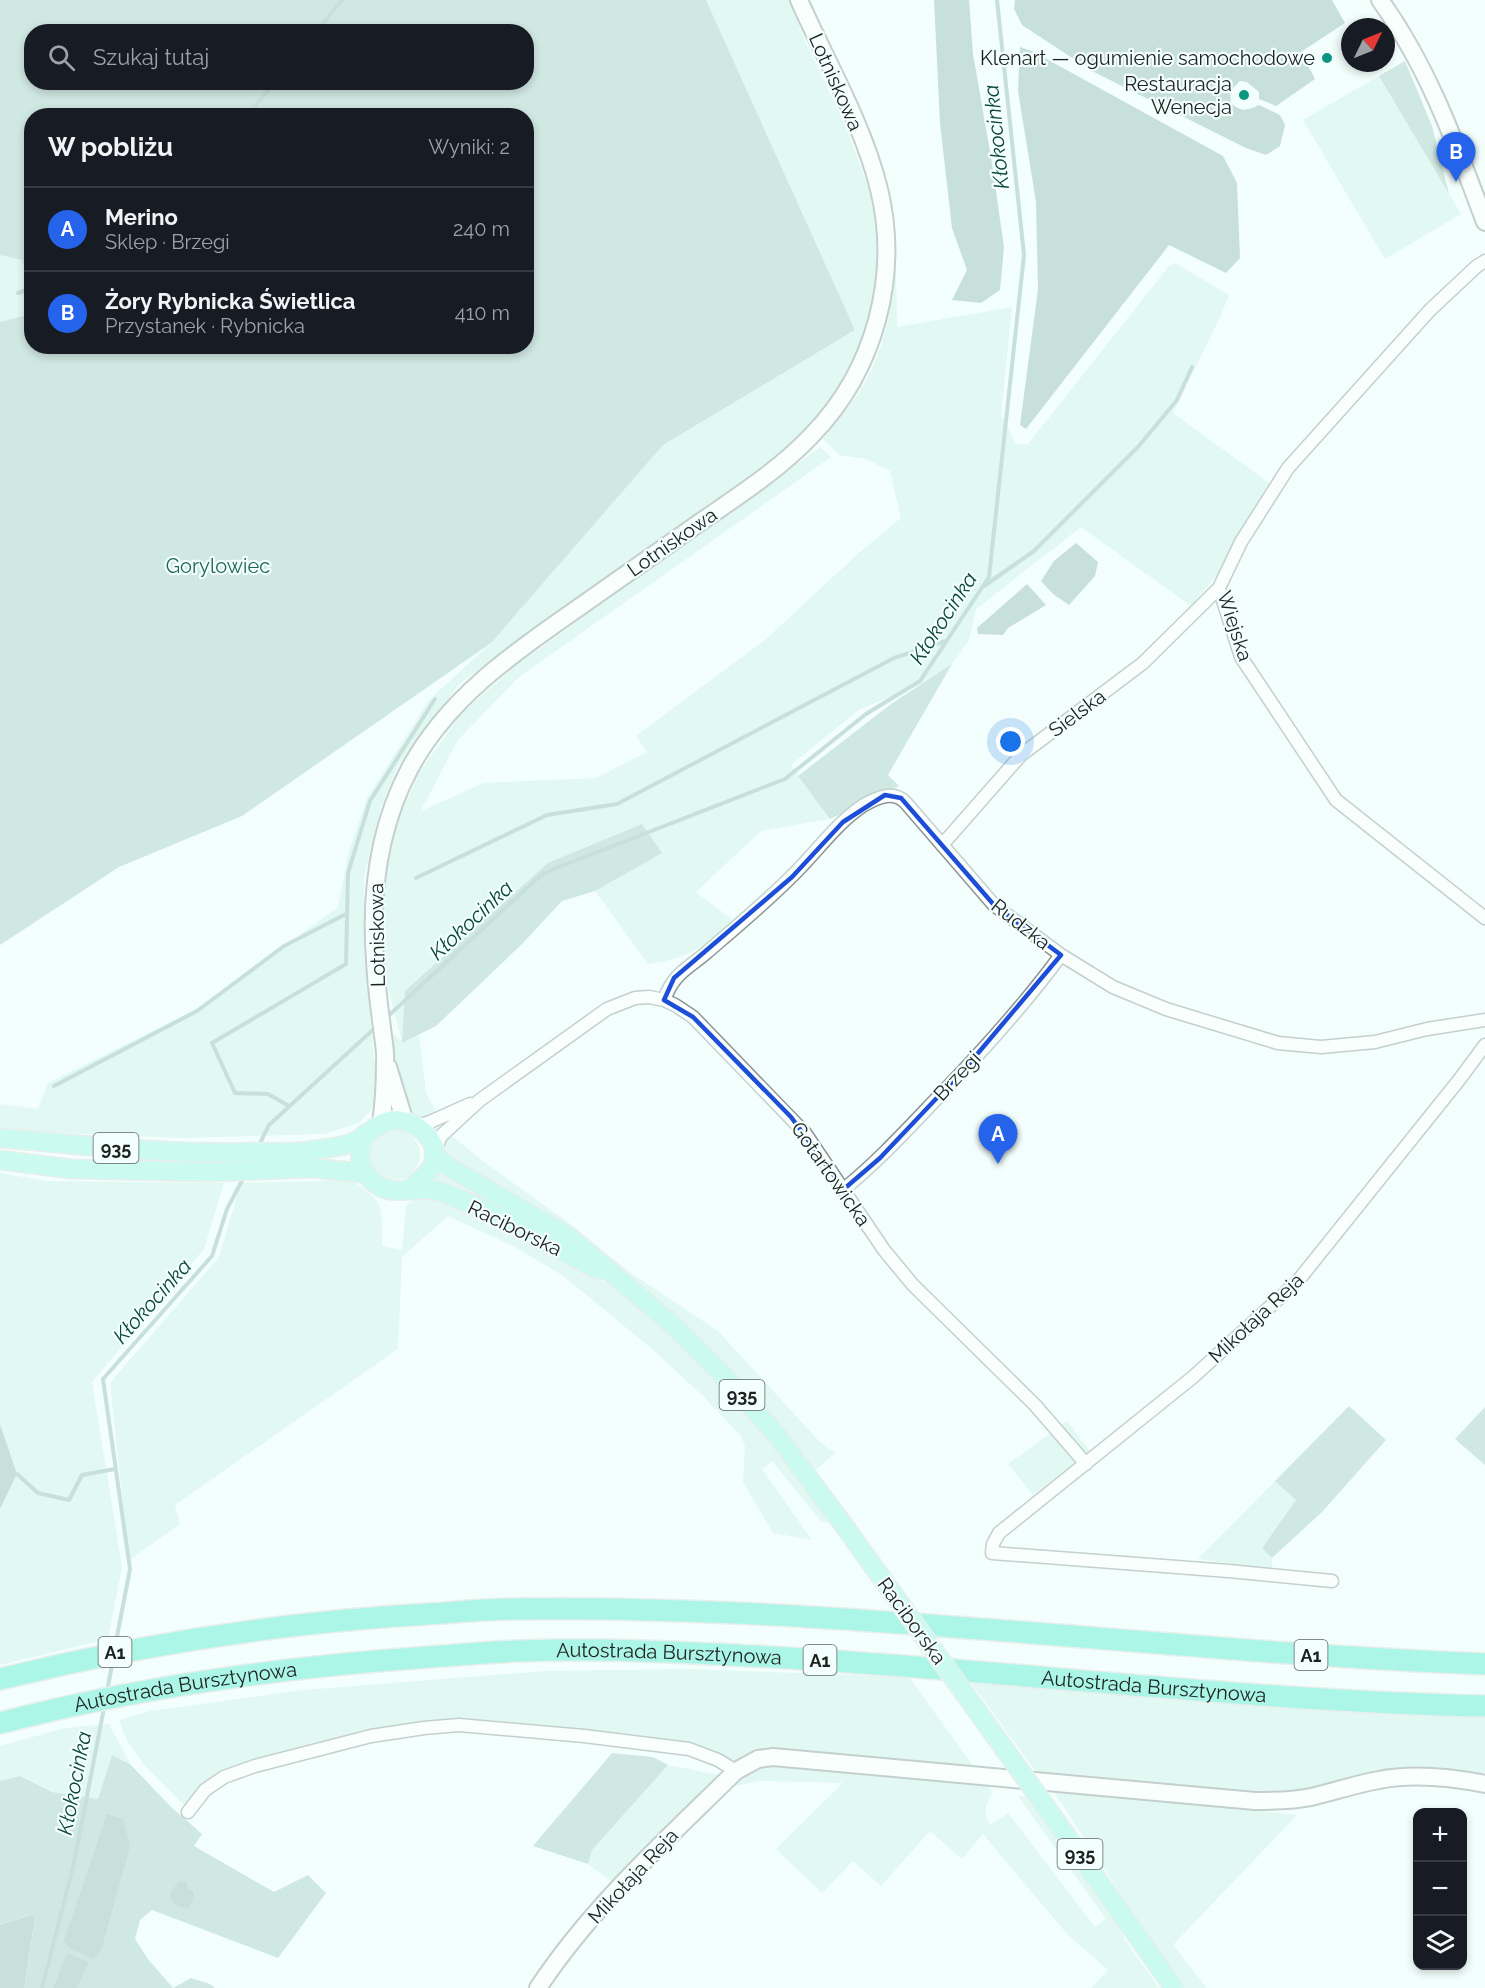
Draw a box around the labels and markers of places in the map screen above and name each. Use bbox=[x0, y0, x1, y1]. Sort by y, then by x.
place label: Klenart — ogumienie samochodowe bbox=[980, 46, 1315, 70]
marker: Klenart — ogumienie samochodowe bbox=[1320, 51, 1334, 65]
place label: Restauracja Wenecja bbox=[1124, 72, 1232, 119]
marker: Restauracja Wenecja bbox=[1237, 88, 1251, 102]
pin: B bbox=[1436, 132, 1476, 182]
pin: A bbox=[978, 1114, 1018, 1164]

